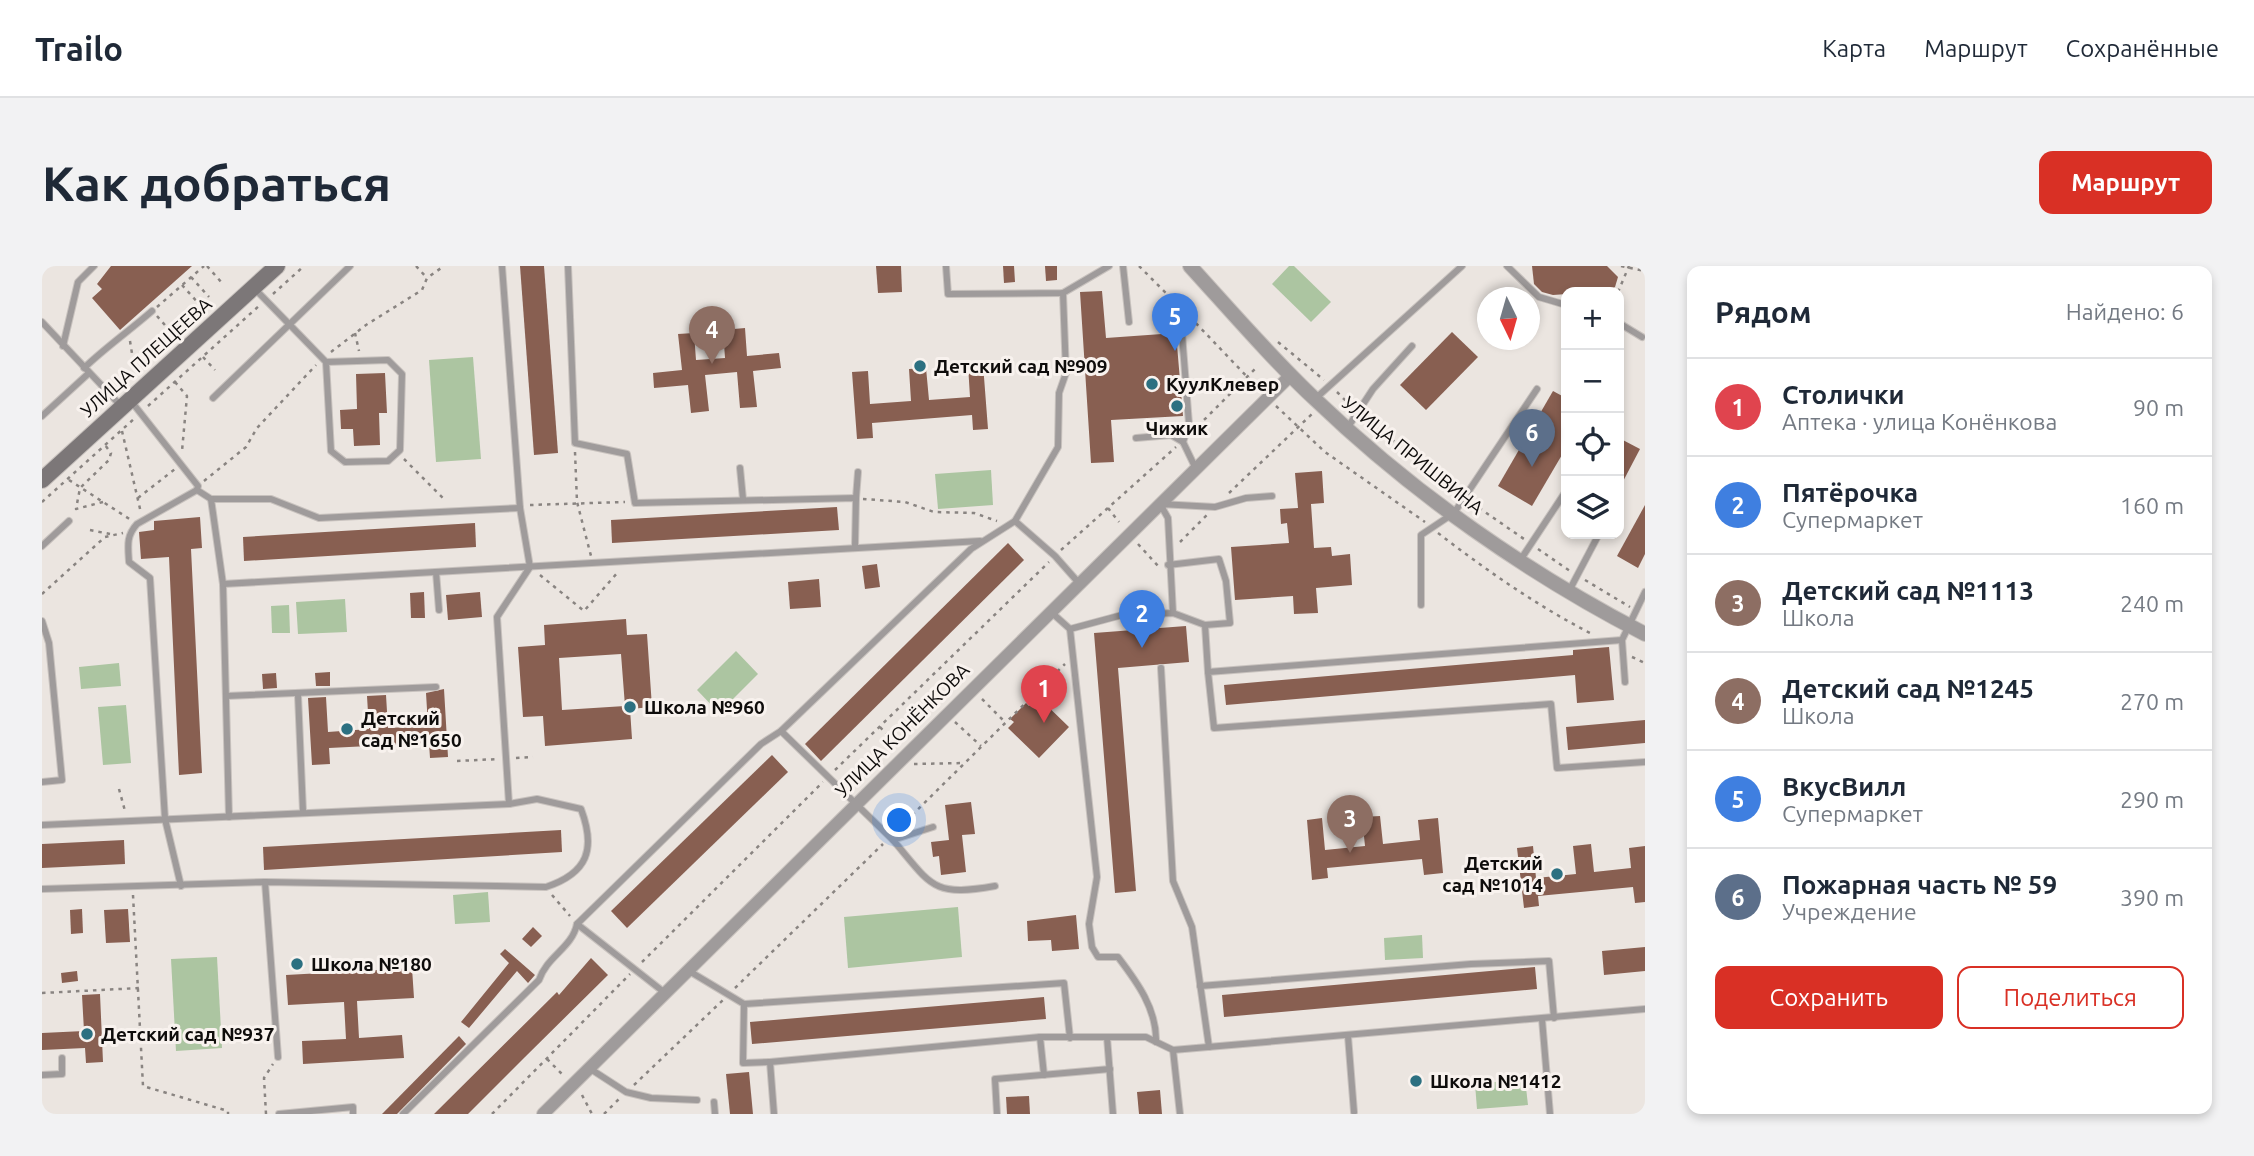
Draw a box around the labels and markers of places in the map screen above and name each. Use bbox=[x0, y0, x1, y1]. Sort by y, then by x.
pin: 5 bbox=[1152, 293, 1198, 351]
pin: 4 bbox=[689, 306, 735, 364]
place label: Детский сад №909 bbox=[934, 355, 1107, 377]
marker: Детский сад №909 bbox=[912, 358, 928, 374]
place label: КуулКлевер bbox=[1166, 373, 1279, 395]
marker: КуулКлевер bbox=[1144, 376, 1160, 392]
marker: Чижик bbox=[1169, 398, 1185, 414]
pin: 6 bbox=[1509, 409, 1555, 467]
place label: Чижик bbox=[1146, 417, 1208, 439]
pin: 2 bbox=[1119, 590, 1165, 648]
pin: 1 bbox=[1021, 665, 1067, 723]
place label: Школа №960 bbox=[644, 696, 765, 718]
marker: Школа №960 bbox=[622, 699, 638, 715]
place label: Детский сад №1650 bbox=[361, 707, 462, 751]
marker: Детский сад №1650 bbox=[339, 721, 355, 737]
pin: 3 bbox=[1327, 795, 1373, 853]
place label: Детский сад №1014 bbox=[1442, 852, 1543, 896]
marker: Детский сад №1014 bbox=[1549, 866, 1565, 882]
place label: Школа №180 bbox=[311, 953, 432, 975]
marker: Школа №180 bbox=[289, 956, 305, 972]
place label: Детский сад №937 bbox=[101, 1023, 274, 1045]
marker: Детский сад №937 bbox=[79, 1026, 95, 1042]
place label: Школа №1412 bbox=[1430, 1070, 1561, 1092]
marker: Школа №1412 bbox=[1408, 1073, 1424, 1089]

